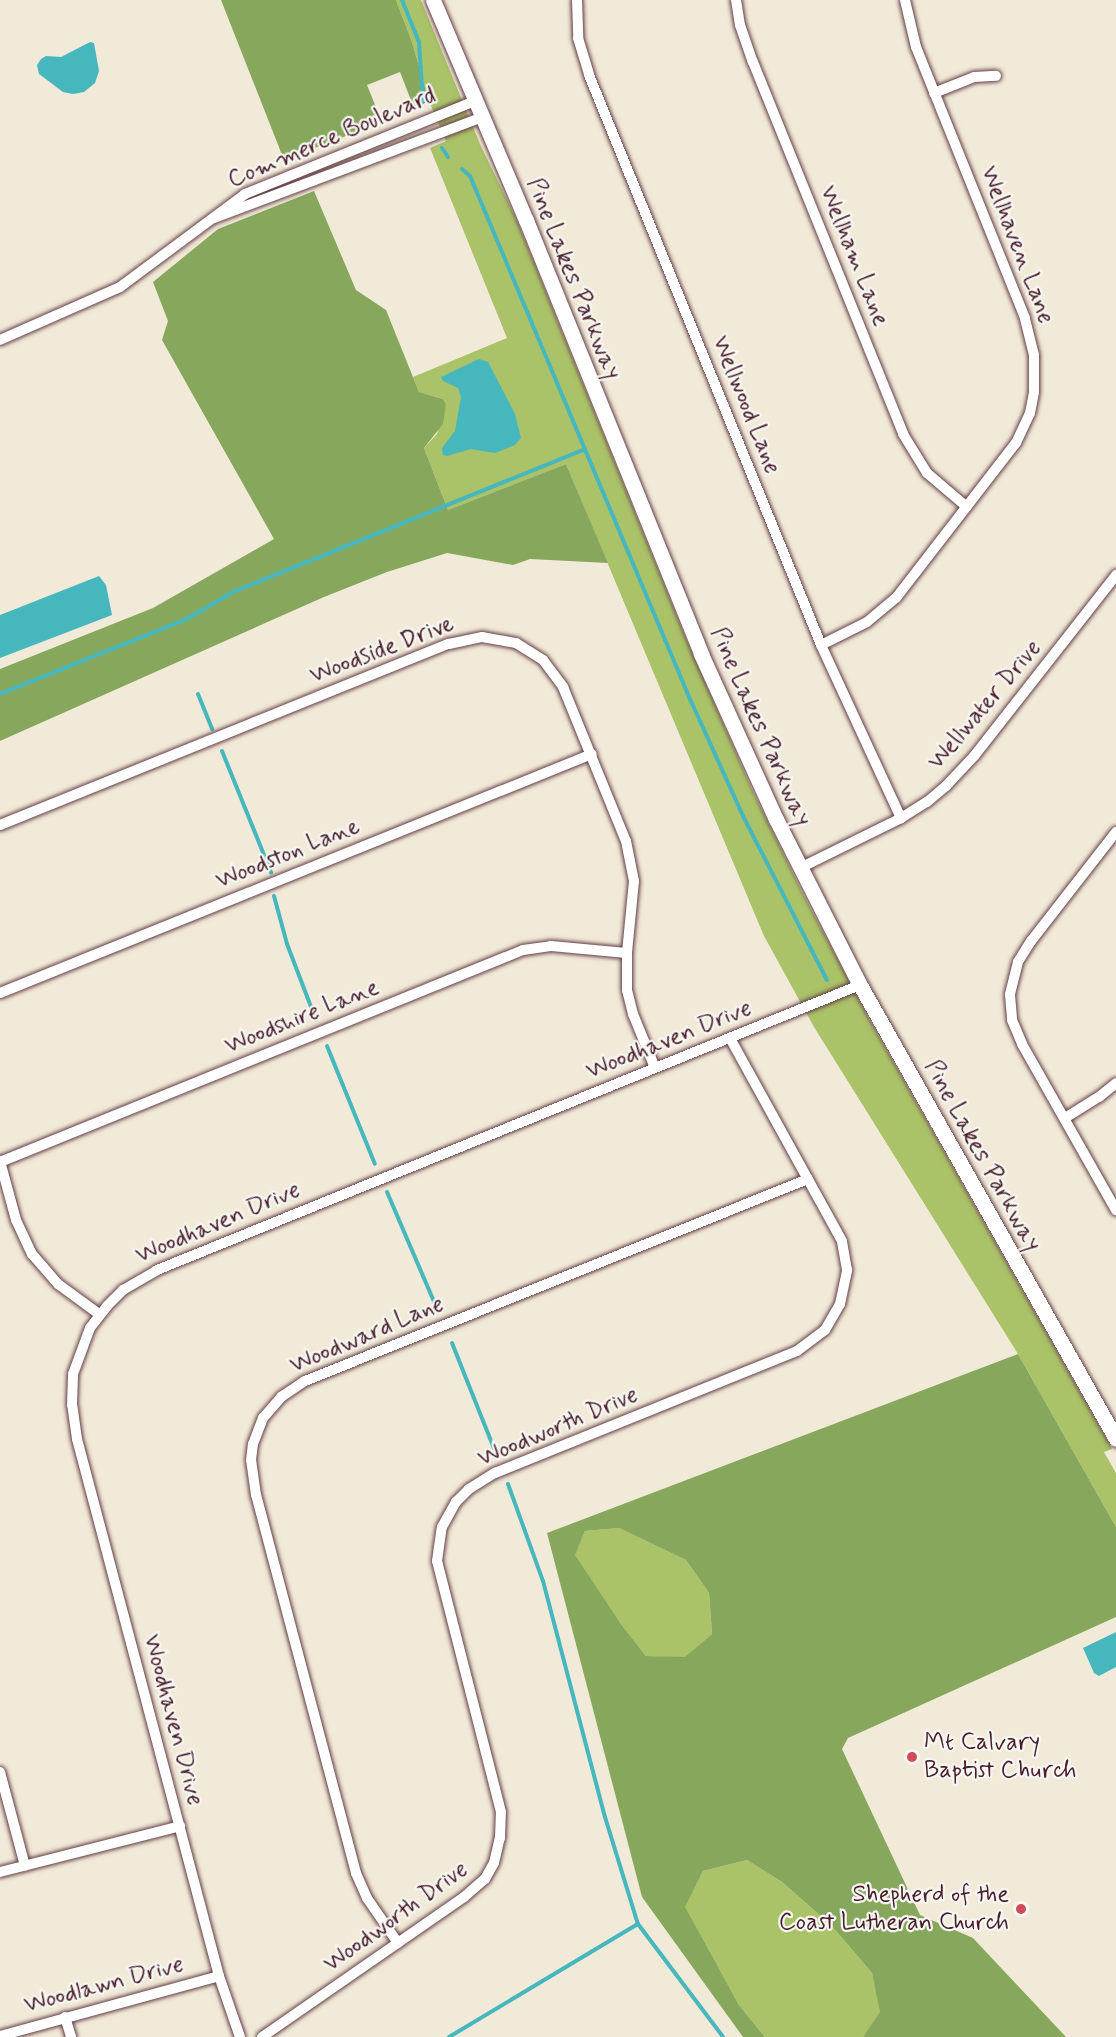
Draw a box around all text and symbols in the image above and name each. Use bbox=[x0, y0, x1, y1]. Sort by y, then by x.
street label: Commerce Boulevard bbox=[225, 82, 439, 194]
street label: Wellhaven Lane bbox=[974, 162, 1060, 328]
street label: Pine Lakes Parkway bbox=[521, 178, 625, 380]
street label: Wellham Lane bbox=[813, 182, 895, 330]
street label: Wellwood Lane bbox=[705, 331, 787, 479]
street label: Woodside Drive bbox=[307, 610, 457, 690]
street label: Pine Lakes Parkway bbox=[705, 627, 815, 827]
street label: Wellwater Drive bbox=[922, 634, 1048, 776]
street label: Woodston Lane bbox=[213, 813, 363, 895]
street label: Woodshire Lane bbox=[224, 974, 380, 1060]
street label: Woodhaven Drive bbox=[583, 994, 755, 1086]
street label: Pine Lakes Parkway bbox=[920, 1059, 1044, 1253]
street label: Woodhaven Drive bbox=[132, 1176, 304, 1270]
street label: Woodward Lane bbox=[285, 1289, 449, 1381]
street label: Woodworth Drive bbox=[474, 1380, 642, 1474]
street label: Woodhaven Drive bbox=[137, 1632, 209, 1808]
place label: Mt Calvary Baptist Church bbox=[924, 1729, 1076, 1785]
marker: Mt Calvary Baptist Church bbox=[905, 1750, 919, 1764]
street label: Woodworth Drive bbox=[318, 1855, 474, 1979]
place label: Shepherd of the Coast Lutheran Church bbox=[773, 1881, 1009, 1937]
marker: Shepherd of the Coast Lutheran Church bbox=[1014, 1902, 1028, 1916]
street label: Woodlawn Drive bbox=[22, 1950, 186, 2020]

